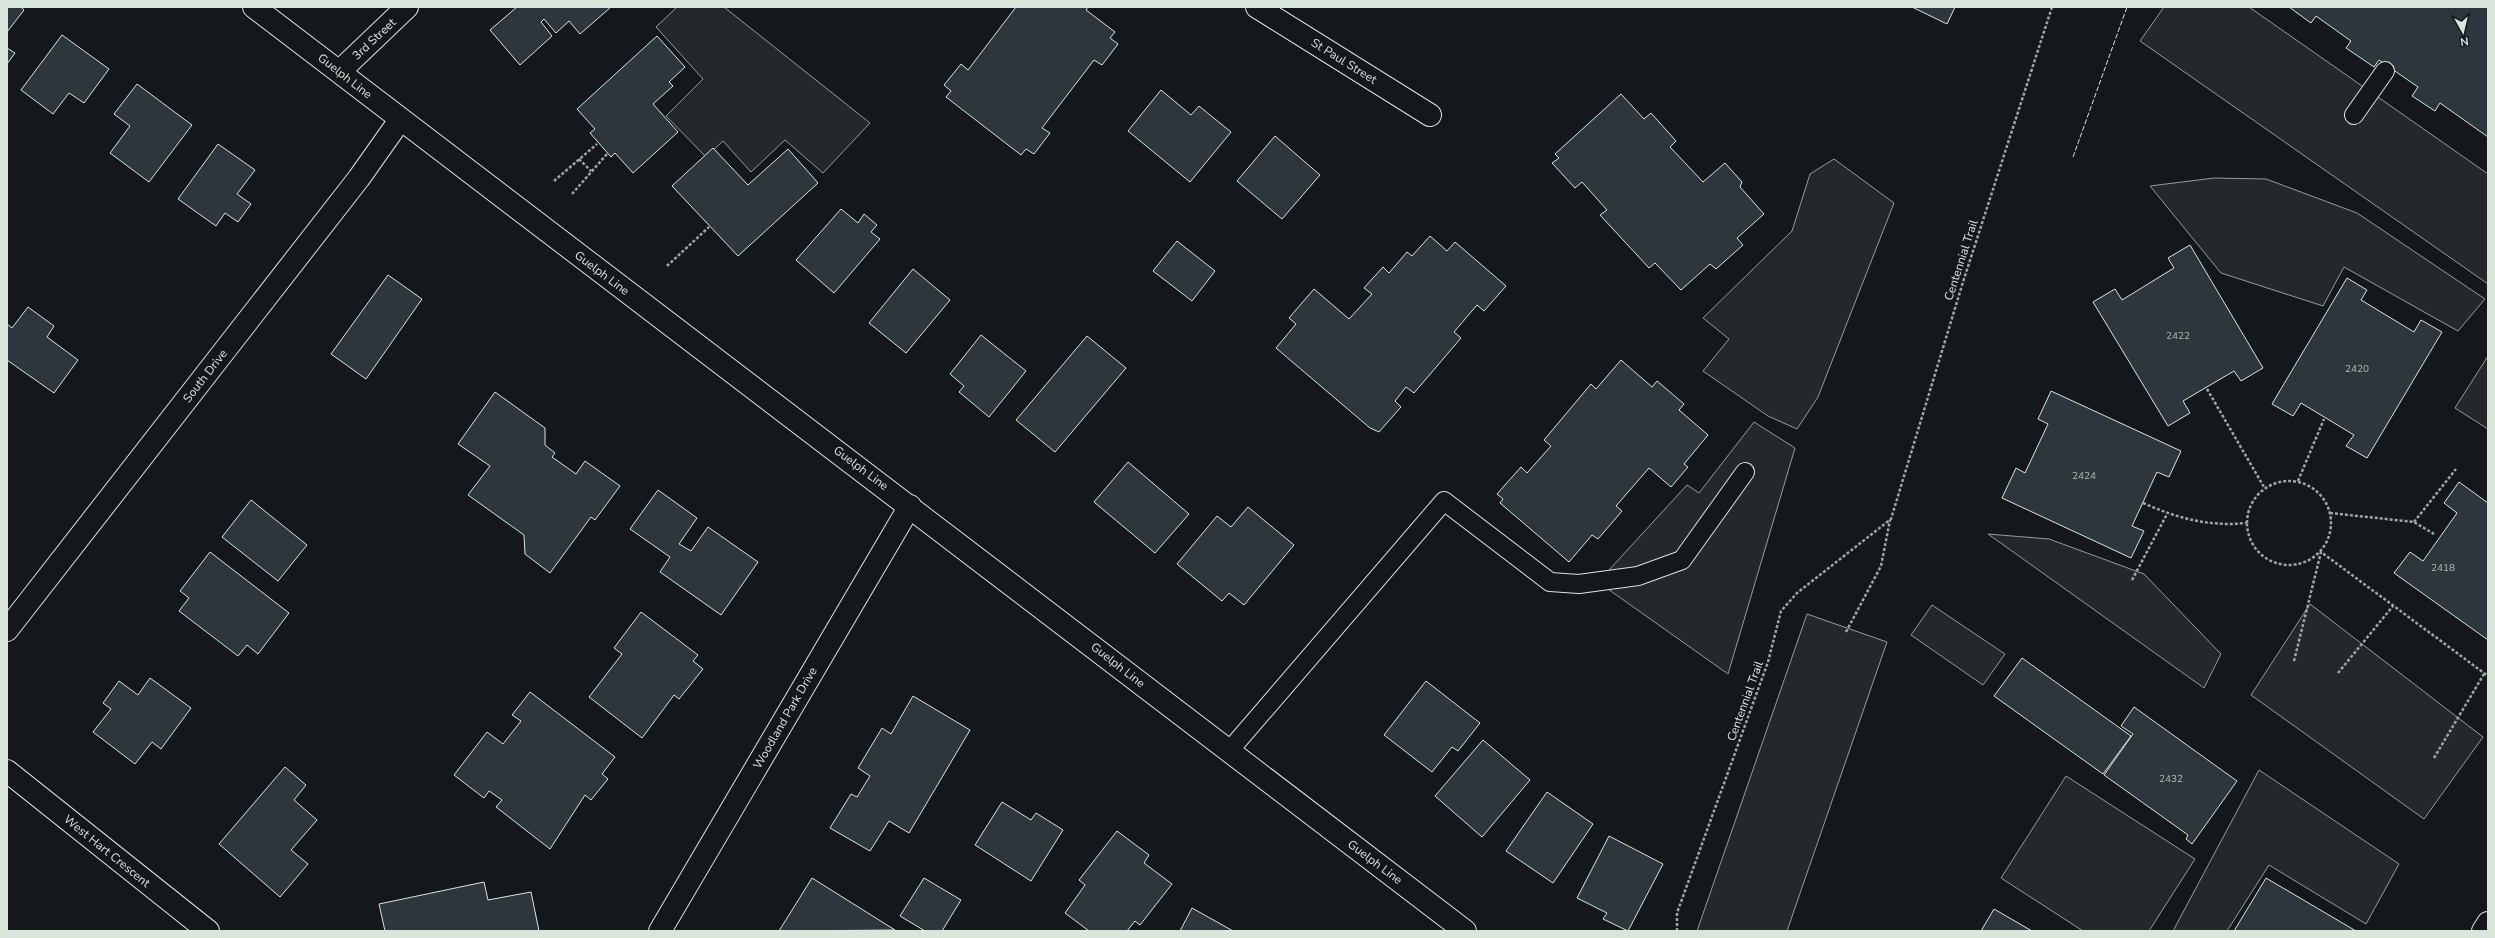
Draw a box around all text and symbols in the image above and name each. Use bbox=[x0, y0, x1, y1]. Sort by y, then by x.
north arrow bbox=[2443, 12, 2483, 52]
street label: 3rd Street bbox=[349, 14, 400, 63]
text: N bbox=[2459, 33, 2469, 49]
street label: St Paul Street bbox=[1308, 34, 1380, 88]
street label: Guelph Line bbox=[315, 50, 375, 102]
street label: Centennial Trail bbox=[1940, 217, 1982, 302]
street label: Guelph Line bbox=[571, 247, 633, 299]
house number: 2422 bbox=[2166, 329, 2190, 343]
street label: South Drive bbox=[179, 346, 231, 406]
house number: 2420 bbox=[2345, 362, 2369, 376]
street label: Guelph Line bbox=[830, 442, 892, 494]
house number: 2424 bbox=[2072, 469, 2096, 483]
house number: 2418 bbox=[2431, 561, 2455, 575]
street label: Guelph Line bbox=[1088, 639, 1148, 691]
street label: Centennial Trail bbox=[1723, 658, 1767, 743]
street label: Woodland Park Drive bbox=[749, 664, 821, 772]
house number: 2432 bbox=[2159, 772, 2183, 786]
street label: West Hart Crescent bbox=[61, 811, 154, 891]
street label: Guelph Line bbox=[1344, 836, 1406, 888]

